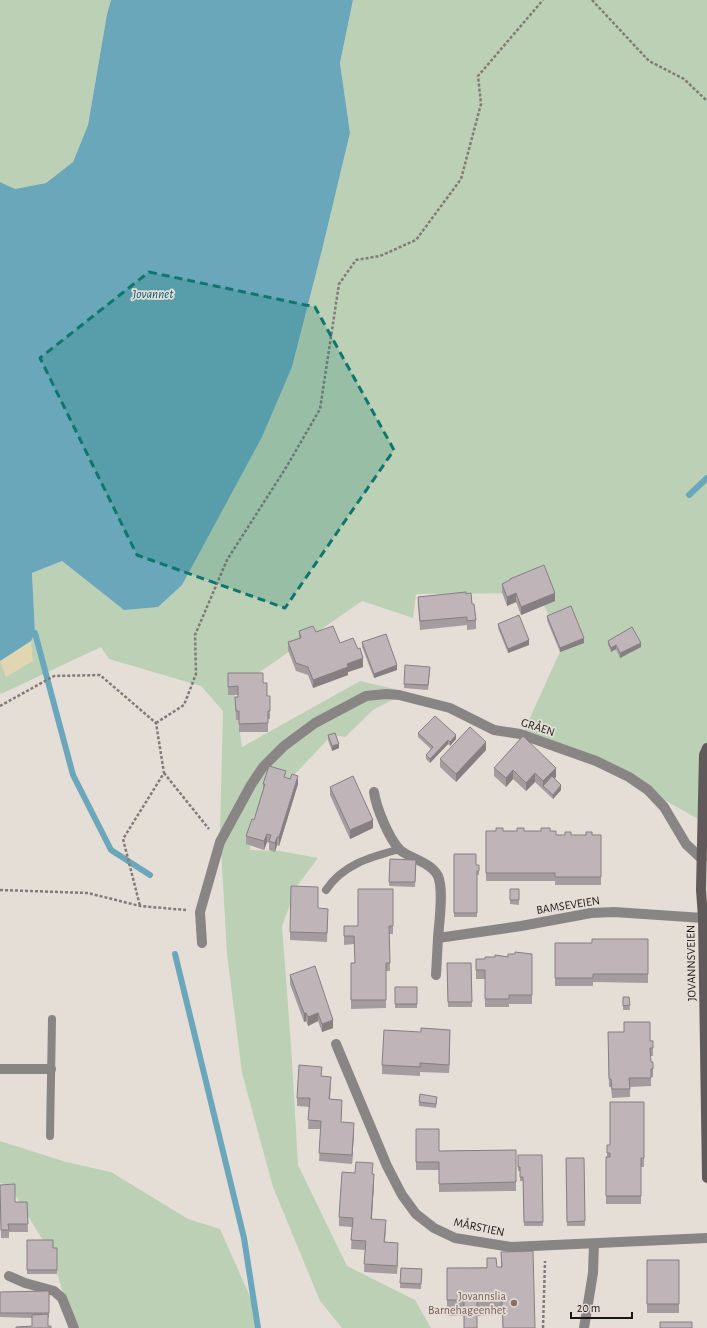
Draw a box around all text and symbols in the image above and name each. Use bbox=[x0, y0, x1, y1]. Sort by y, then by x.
water label: Jovannet bbox=[132, 288, 174, 301]
street label: GRÅEN bbox=[520, 714, 557, 738]
street label: BAMSEVEIEN bbox=[535, 894, 601, 916]
street label: JOVANNSVEIEN bbox=[684, 925, 698, 1001]
street label: MÅRSTIEN bbox=[453, 1214, 506, 1238]
place label: Jovannslia Barnehageenhet bbox=[428, 1290, 506, 1316]
scale bar bbox=[571, 1294, 632, 1320]
marker: Jovannslia Barnehageenhet bbox=[509, 1298, 519, 1308]
text: 20 m bbox=[577, 1302, 600, 1314]

